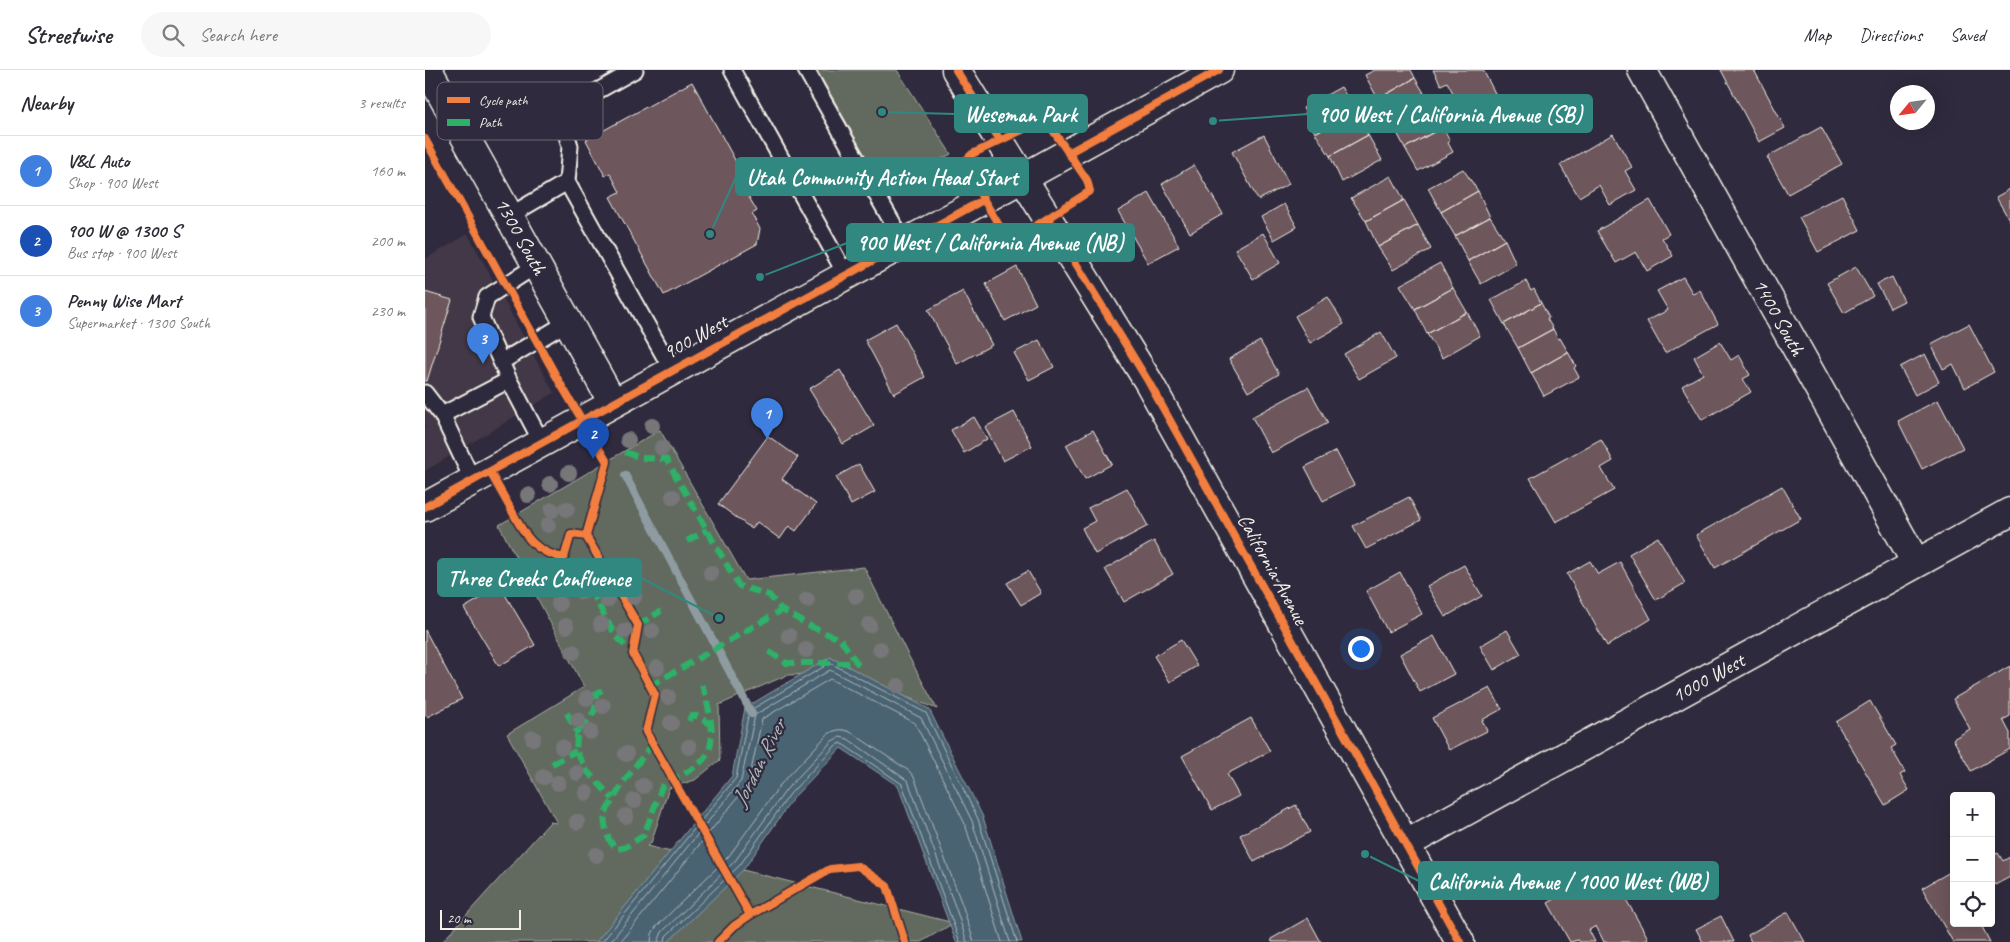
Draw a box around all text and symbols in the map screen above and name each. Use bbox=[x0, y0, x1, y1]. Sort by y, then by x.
search box bbox=[141, 12, 491, 57]
text: Streetwise bbox=[25, 20, 111, 50]
icon: search bbox=[159, 21, 187, 49]
text: Search here bbox=[199, 23, 277, 47]
text: Map bbox=[1804, 24, 1831, 46]
text: Directions bbox=[1859, 24, 1922, 46]
text: Saved bbox=[1950, 24, 1985, 46]
legend bbox=[437, 82, 603, 140]
north arrow bbox=[1890, 85, 1935, 130]
text: Nearby bbox=[20, 90, 73, 116]
text: Cycle path bbox=[479, 92, 528, 109]
text: 3 results bbox=[358, 93, 405, 113]
callout: Weseman Park bbox=[955, 95, 1087, 132]
callout: 900 West / California Avenue (SB) bbox=[1308, 95, 1592, 132]
text: Weseman Park bbox=[965, 101, 1079, 129]
text: 900 West / California Avenue (SB) bbox=[1318, 101, 1584, 129]
text: Path bbox=[479, 114, 503, 131]
text: V&L Auto bbox=[67, 149, 129, 173]
callout: Utah Community Action Head Start bbox=[736, 158, 1028, 195]
text: 1 bbox=[32, 161, 40, 181]
text: 160 m bbox=[371, 161, 405, 181]
text: Utah Community Action Head Start bbox=[747, 164, 1020, 192]
text: Shop · 900 West bbox=[67, 173, 158, 193]
street label: 1300 South bbox=[489, 193, 554, 281]
text: 900 W @ 1300 S bbox=[67, 219, 180, 243]
callout: 900 West / California Avenue (NB) bbox=[847, 224, 1134, 261]
text: 900 West / California Avenue (NB) bbox=[856, 229, 1125, 257]
text: 2 bbox=[32, 231, 40, 251]
text: 200 m bbox=[371, 231, 405, 251]
text: Bus stop · 900 West bbox=[67, 243, 177, 263]
street label: 1400 South bbox=[1747, 274, 1812, 362]
text: Penny Wise Mart bbox=[67, 289, 181, 313]
text: 3 bbox=[32, 301, 40, 321]
text: 230 m bbox=[371, 301, 405, 321]
street label: 900 West bbox=[658, 308, 734, 365]
text: Supermarket · 1300 South bbox=[67, 313, 210, 333]
pin: 3 bbox=[467, 323, 499, 364]
pin: 1 bbox=[751, 398, 783, 439]
pin: 2 bbox=[577, 418, 609, 459]
street label: California Avenue bbox=[1232, 509, 1315, 630]
callout: Three Creeks Confluence bbox=[438, 559, 641, 596]
text: Three Creeks Confluence bbox=[447, 565, 632, 593]
your location bbox=[1348, 636, 1374, 662]
street label: 1000 West bbox=[1667, 646, 1751, 709]
water label: Jordan River bbox=[724, 712, 794, 813]
map controls bbox=[1950, 792, 1995, 927]
button: + bbox=[1950, 792, 1995, 837]
button: − bbox=[1950, 837, 1995, 882]
callout: California Avenue / 1000 West (WB) bbox=[1419, 862, 1718, 899]
text: California Avenue / 1000 West (WB) bbox=[1428, 868, 1710, 896]
button: locate bbox=[1950, 882, 1995, 927]
scale bar bbox=[440, 907, 521, 930]
text: 20 m bbox=[447, 910, 471, 927]

